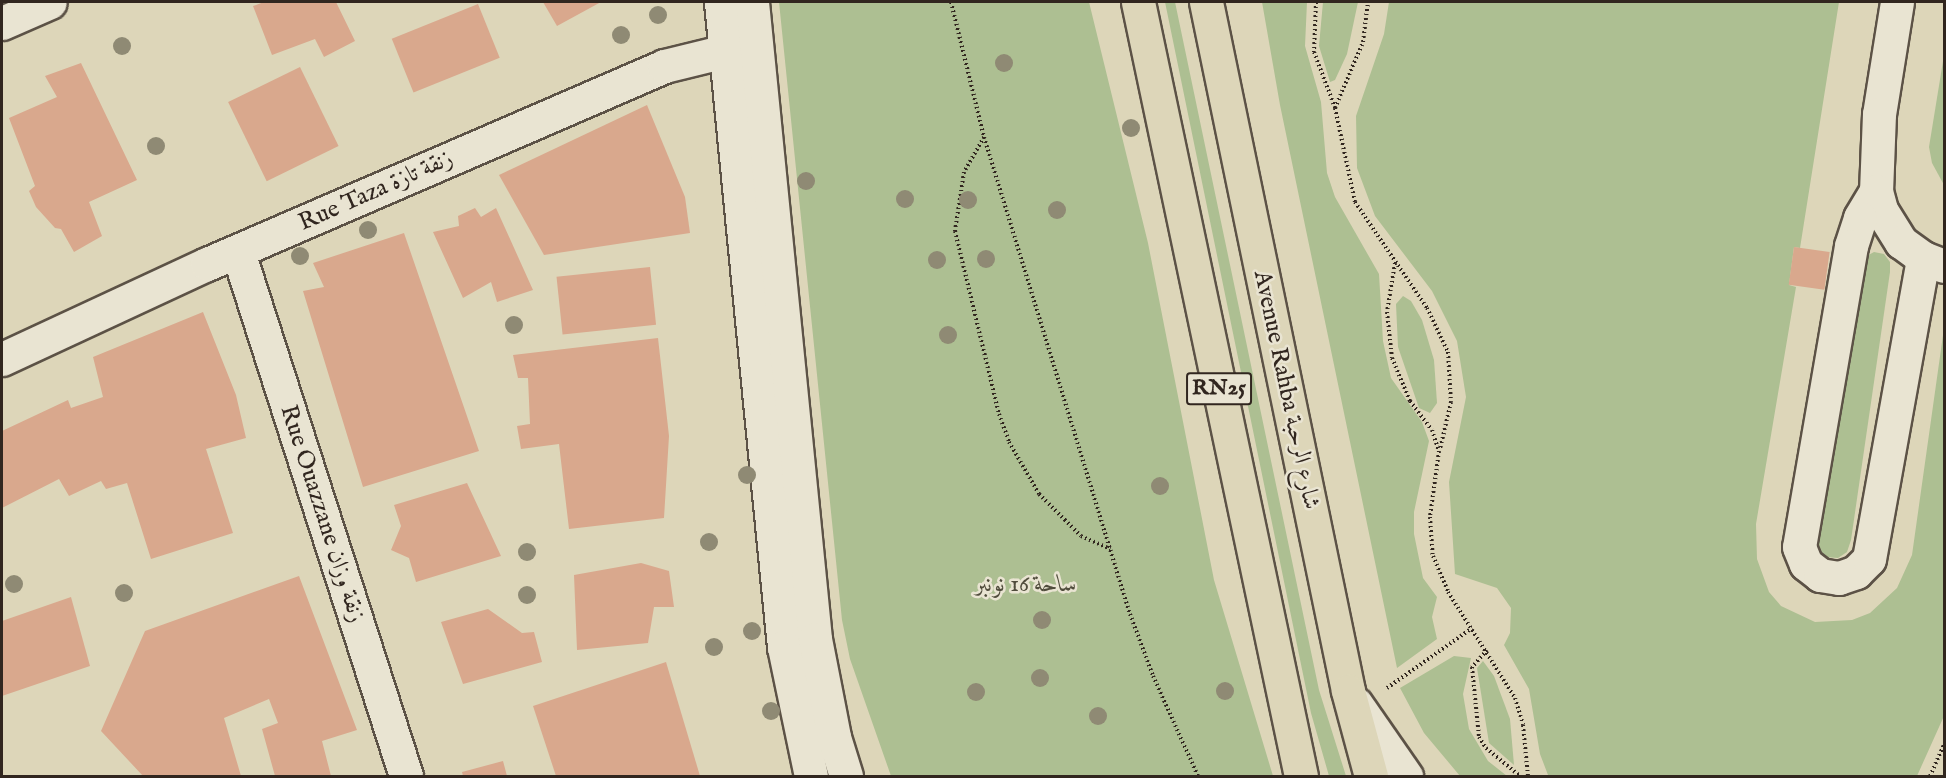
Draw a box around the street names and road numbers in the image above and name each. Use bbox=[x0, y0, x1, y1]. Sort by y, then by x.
street label: Rue Taza زنقة تازة bbox=[294, 144, 458, 238]
street label: Avenue Rahba شارع الرحبة bbox=[1247, 268, 1325, 512]
road number: RN25 bbox=[1186, 370, 1252, 408]
street label: Rue Ouazzane زنقة وزان bbox=[273, 402, 371, 626]

